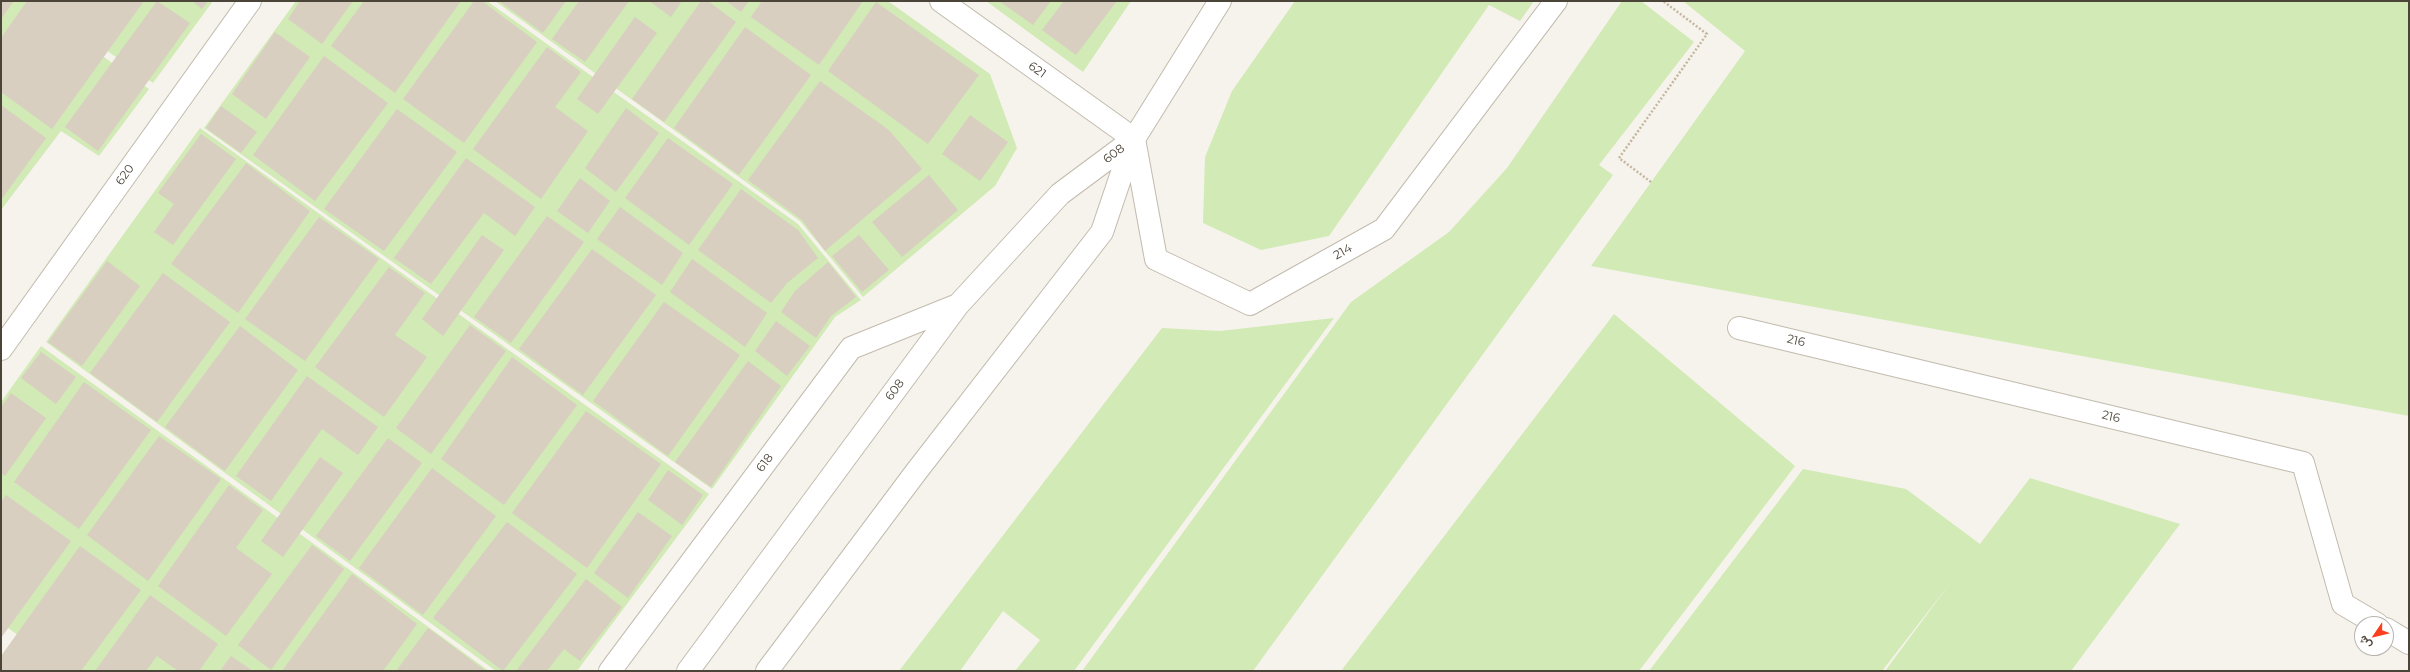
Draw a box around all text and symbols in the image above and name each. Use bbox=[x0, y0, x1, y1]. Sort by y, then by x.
street label: 621 bbox=[1025, 59, 1049, 81]
street label: 608 bbox=[1101, 141, 1127, 167]
street label: 620 bbox=[113, 162, 137, 188]
street label: 214 bbox=[1331, 241, 1355, 263]
street label: 216 bbox=[1785, 332, 1807, 350]
street label: 608 bbox=[882, 377, 908, 403]
street label: 216 bbox=[2100, 408, 2122, 426]
street label: 618 bbox=[753, 451, 777, 475]
north arrow bbox=[2354, 616, 2394, 656]
text: ش bbox=[2355, 633, 2375, 652]

